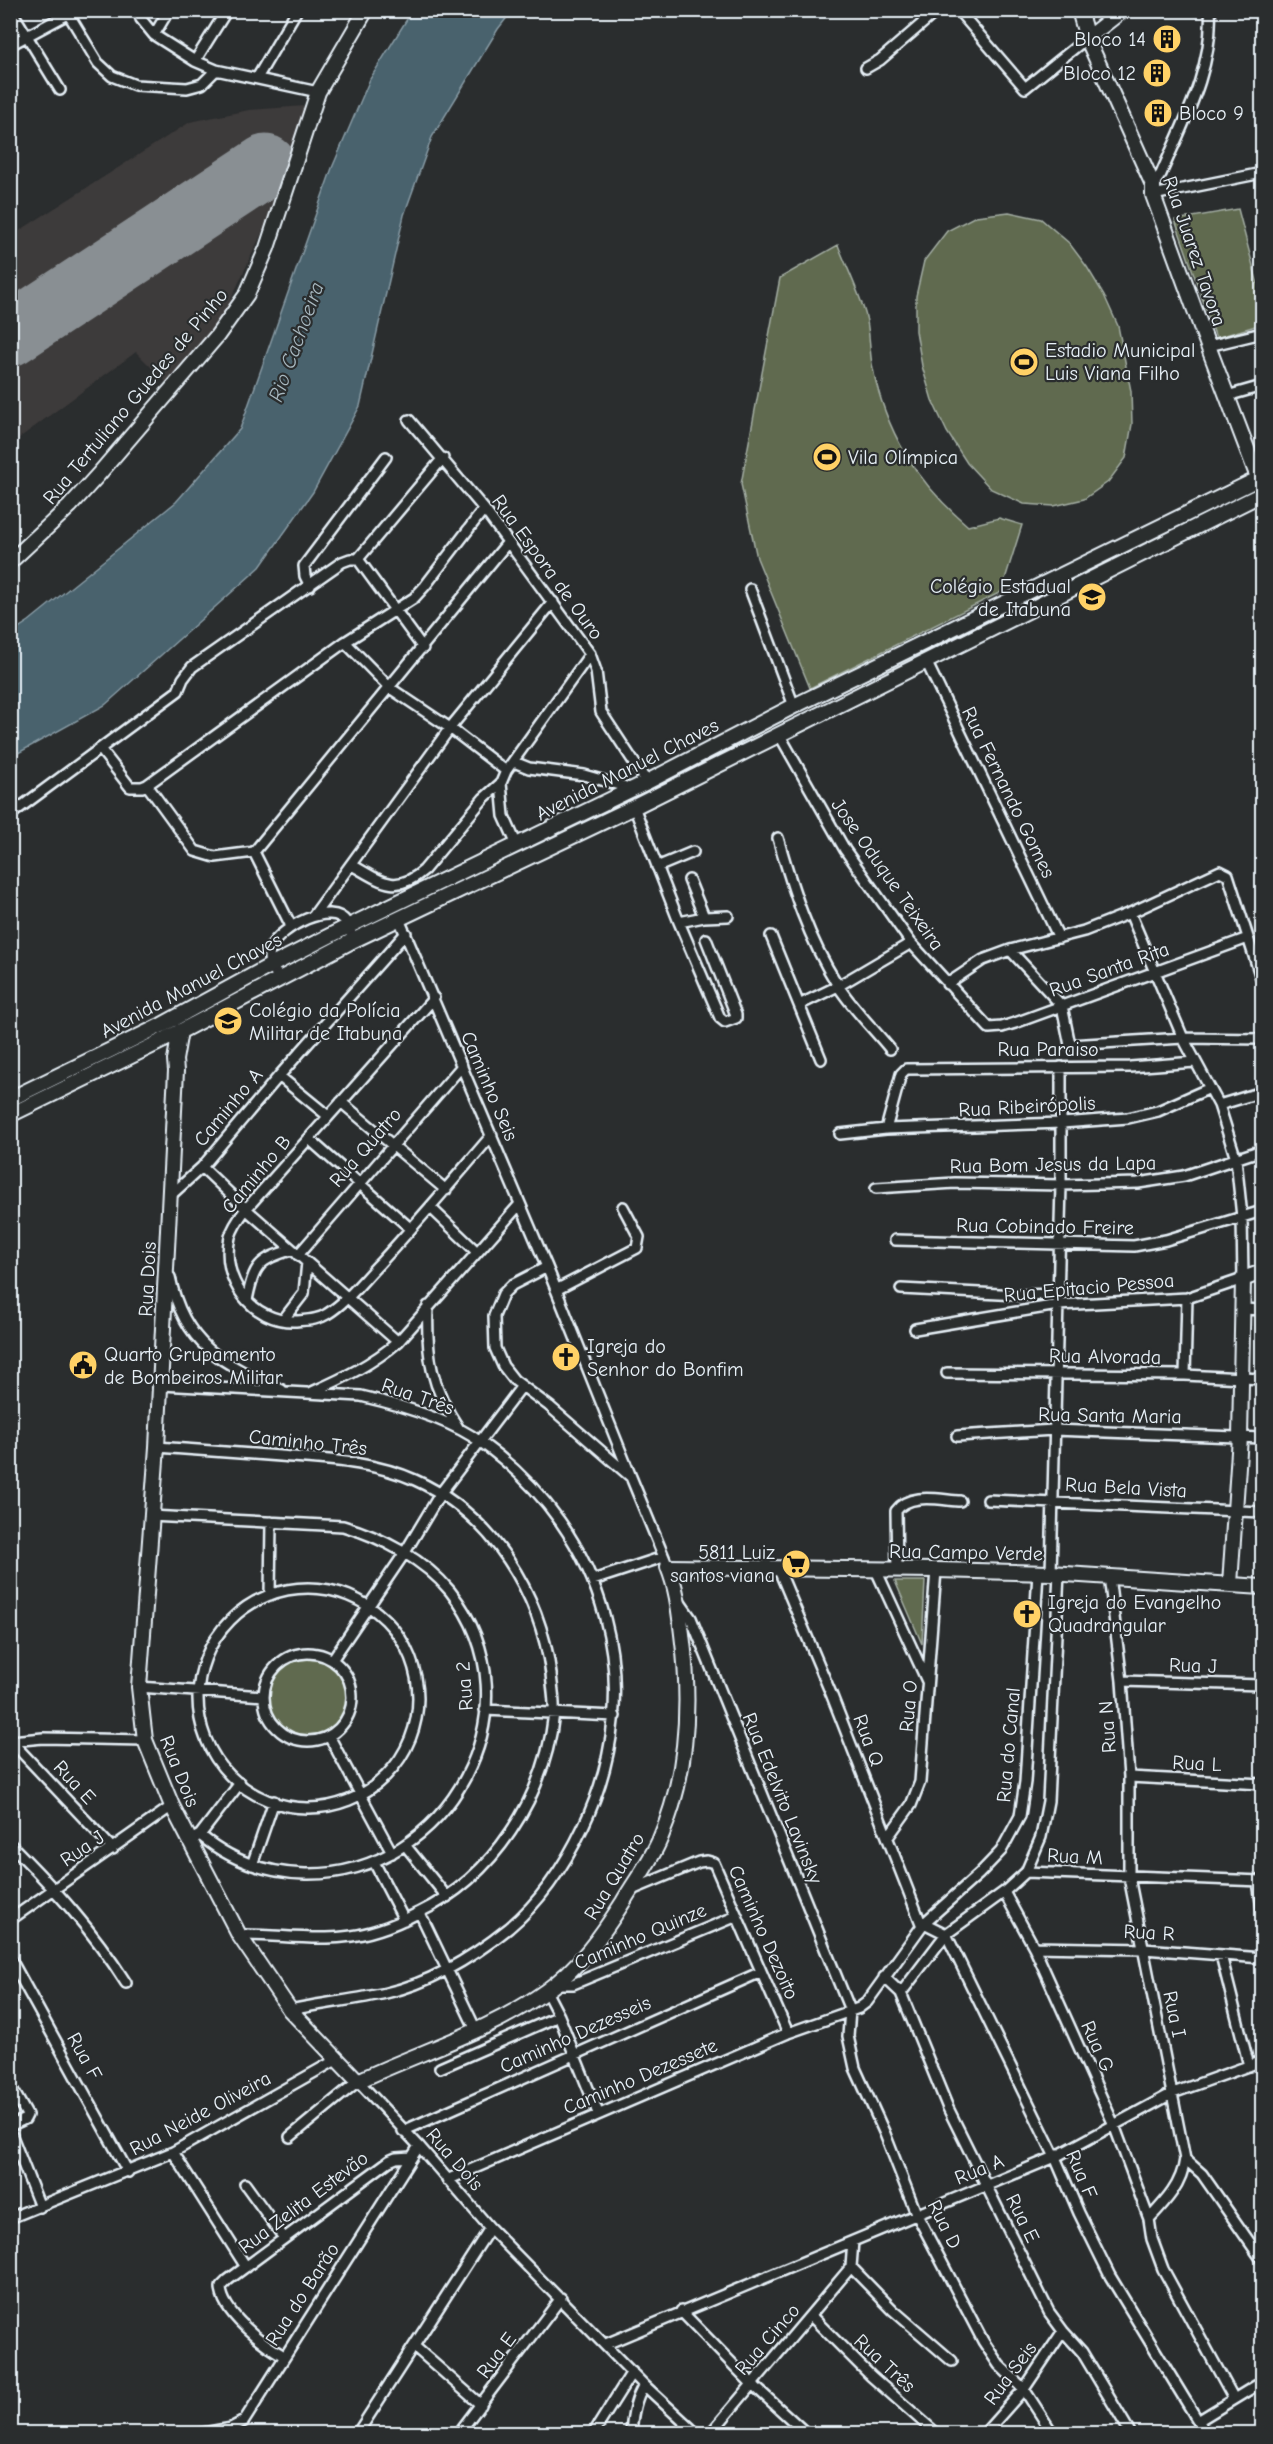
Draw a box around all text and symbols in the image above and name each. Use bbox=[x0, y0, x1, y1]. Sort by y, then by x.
building icon: Bloco 14 bbox=[1151, 23, 1183, 55]
place label: Bloco 14 bbox=[1074, 28, 1146, 51]
building icon: Bloco 12 bbox=[1141, 57, 1173, 89]
place label: Bloco 12 bbox=[1063, 62, 1136, 85]
building icon: Bloco 9 bbox=[1142, 97, 1174, 129]
place label: Bloco 9 bbox=[1179, 102, 1244, 125]
street label: Rua Juarez Tavora bbox=[1158, 173, 1231, 329]
water label: Rio Cachoeira bbox=[263, 279, 329, 405]
street label: Rua Tertuliano Guedes de Pinho bbox=[38, 284, 233, 509]
place label: Estadio Municipal Luis Viana Filho bbox=[1045, 339, 1195, 385]
sports icon: Estadio Municipal Luis Viana Filho bbox=[1008, 346, 1040, 378]
sports icon: Vila Olímpica bbox=[811, 441, 843, 473]
place label: Vila Olímpica bbox=[848, 446, 958, 469]
street label: Rua Espora de Ouro bbox=[487, 490, 608, 644]
place label: Colégio Estadual de Itabuna bbox=[930, 575, 1071, 621]
school or university icon: Colégio Estadual de Itabuna bbox=[1076, 581, 1108, 613]
street label: Rua Fernando Gomes bbox=[957, 703, 1060, 882]
street label: Avenida Manuel Chaves bbox=[532, 713, 722, 826]
street label: Jose Oduque Teixeira bbox=[826, 794, 949, 955]
street label: Avenida Manuel Chaves bbox=[97, 928, 286, 1043]
street label: Rua Santa Rita bbox=[1046, 937, 1172, 1002]
place label: Colégio da Polícia Militar de Itabuna bbox=[249, 999, 402, 1045]
school or university icon: Colégio da Polícia Militar de Itabuna bbox=[212, 1005, 244, 1037]
street label: Caminho Seis bbox=[456, 1028, 523, 1144]
street label: Rua Paraiso bbox=[997, 1038, 1099, 1061]
street label: Caminho A bbox=[189, 1064, 268, 1151]
street label: Rua Ribeirópolis bbox=[958, 1091, 1096, 1122]
street label: Rua Quatro bbox=[325, 1103, 406, 1192]
street label: Caminho B bbox=[217, 1130, 296, 1218]
street label: Rua Bom Jesus da Lapa bbox=[950, 1151, 1156, 1178]
street label: Rua Cobinado Freire bbox=[956, 1213, 1134, 1240]
street label: Rua Dois bbox=[134, 1241, 161, 1317]
street label: Rua Epitacio Pessoa bbox=[1003, 1269, 1175, 1306]
place label: Igreja do Senhor do Bonfim bbox=[587, 1335, 744, 1381]
church icon: Igreja do Senhor do Bonfim bbox=[550, 1341, 582, 1373]
place label: Quarto Grupamento de Bombeiros Militar bbox=[104, 1343, 283, 1389]
street label: Rua Alvorada bbox=[1049, 1344, 1161, 1369]
public building icon: Quarto Grupamento de Bombeiros Militar bbox=[67, 1349, 99, 1381]
street label: Rua Três bbox=[379, 1373, 457, 1420]
street label: Rua Santa Maria bbox=[1038, 1403, 1182, 1428]
street label: Caminho Três bbox=[248, 1425, 368, 1460]
street label: Rua Bela Vista bbox=[1064, 1473, 1187, 1502]
street label: Rua Campo Verde bbox=[889, 1540, 1043, 1565]
place label: 5811 Luiz santos viana bbox=[670, 1541, 775, 1587]
supermarket icon: 5811 Luiz santos viana bbox=[780, 1548, 812, 1580]
place label: Igreja do Evangelho Quadrangular bbox=[1048, 1591, 1221, 1637]
church icon: Igreja do Evangelho Quadrangular bbox=[1011, 1598, 1043, 1630]
street label: Rua J bbox=[1168, 1653, 1218, 1678]
street label: Rua 2 bbox=[451, 1660, 478, 1712]
street label: Rua O bbox=[895, 1679, 922, 1733]
street label: Rua do Canal bbox=[992, 1687, 1025, 1804]
street label: Rua N bbox=[1094, 1700, 1121, 1754]
street label: Rua Edelvito Lavinsky bbox=[738, 1709, 827, 1887]
street label: Rua Q bbox=[848, 1711, 889, 1769]
street label: Rua Dois bbox=[155, 1732, 204, 1810]
street label: Rua L bbox=[1172, 1751, 1222, 1776]
street label: Rua E bbox=[49, 1756, 101, 1809]
street label: Rua J bbox=[56, 1825, 109, 1871]
street label: Rua Quatro bbox=[579, 1828, 649, 1924]
street label: Rua M bbox=[1046, 1844, 1103, 1869]
street label: Caminho Dezoito bbox=[724, 1862, 803, 2003]
street label: Caminho Quinze bbox=[571, 1898, 710, 1975]
street label: Rua R bbox=[1123, 1920, 1175, 1945]
street label: Rua I bbox=[1158, 1989, 1191, 2040]
street label: Caminho Dezesseis bbox=[496, 1991, 654, 2078]
street label: Rua G bbox=[1076, 2017, 1119, 2075]
street label: Rua F bbox=[62, 2029, 107, 2084]
street label: Caminho Dezessete bbox=[560, 2034, 721, 2119]
street label: Rua Neide Oliveira bbox=[126, 2067, 275, 2160]
street label: Rua Dois bbox=[421, 2123, 488, 2195]
street label: Rua Zelita Estevão bbox=[234, 2146, 373, 2259]
street label: Rua F bbox=[1061, 2146, 1102, 2202]
street label: Rua A bbox=[951, 2149, 1007, 2190]
street label: Rua E bbox=[1001, 2190, 1044, 2246]
street label: Rua D bbox=[923, 2196, 967, 2252]
street label: Rua do Barão bbox=[261, 2239, 344, 2350]
street label: Rua Cinco bbox=[730, 2299, 805, 2380]
street label: Rua E bbox=[472, 2328, 521, 2383]
street label: Rua Três bbox=[849, 2329, 920, 2397]
street label: Rua Seis bbox=[979, 2337, 1042, 2409]

